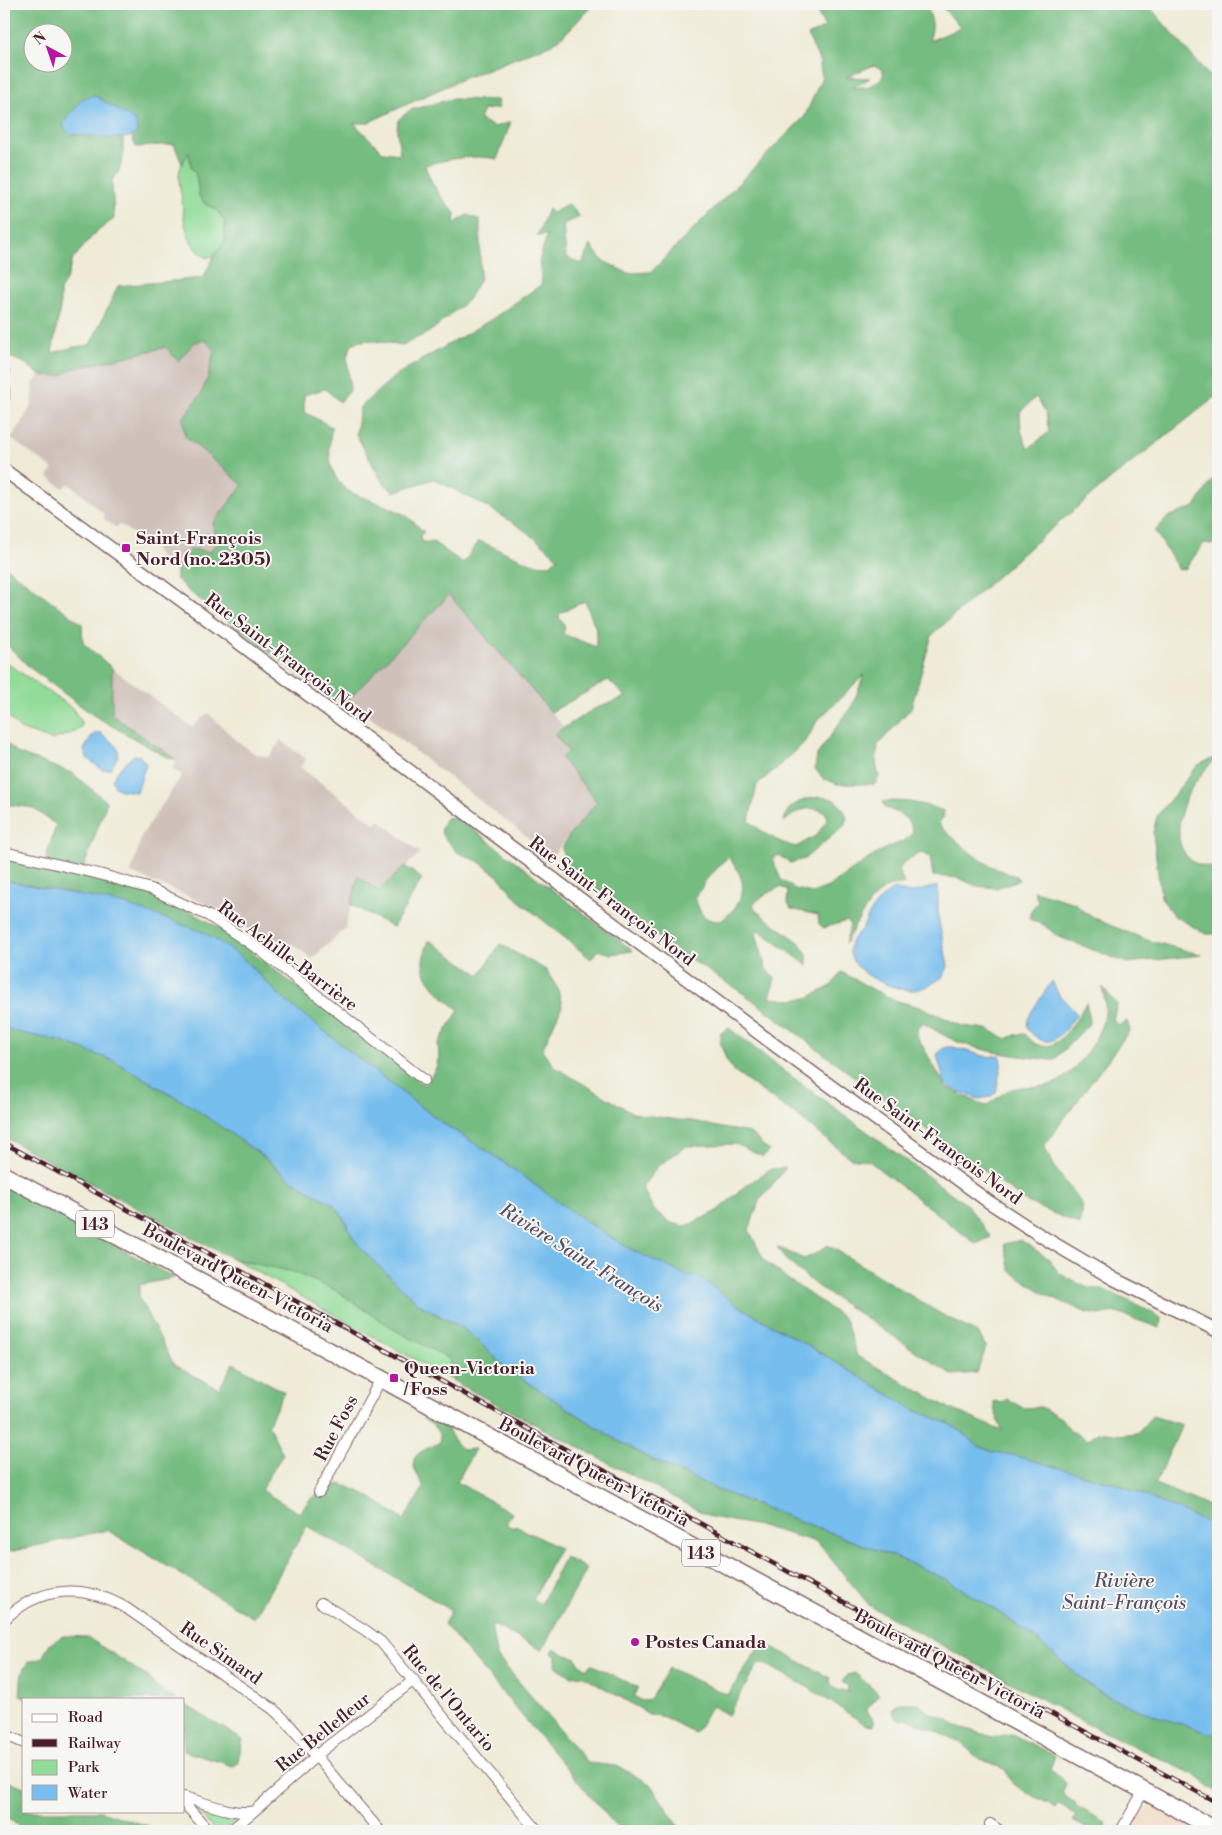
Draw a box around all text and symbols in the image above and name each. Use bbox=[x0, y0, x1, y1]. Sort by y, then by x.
north arrow bbox=[22, 22, 72, 72]
text: N bbox=[30, 28, 50, 49]
place label: Saint-François Nord (no. 2305) bbox=[136, 527, 271, 571]
marker: Saint-François Nord (no. 2305) bbox=[120, 542, 132, 554]
street label: Rue Saint-François Nord bbox=[200, 588, 376, 729]
street label: Rue Saint-François Nord bbox=[524, 831, 700, 972]
street label: Rue Achille-Barrière bbox=[213, 896, 362, 1017]
street label: Rue Saint-François Nord bbox=[849, 1073, 1027, 1211]
water label: Rivière Saint-François bbox=[495, 1197, 668, 1318]
road number: 143 bbox=[76, 1210, 114, 1238]
street label: Boulevard Queen-Victoria bbox=[138, 1218, 338, 1339]
place label: Queen-Victoria / Foss bbox=[403, 1357, 535, 1401]
marker: Queen-Victoria / Foss bbox=[388, 1372, 400, 1384]
street label: Rue Foss bbox=[309, 1391, 364, 1465]
street label: Boulevard Queen-Victoria bbox=[494, 1412, 694, 1533]
road number: 143 bbox=[682, 1540, 720, 1566]
water label: Rivière Saint-François bbox=[1062, 1569, 1186, 1615]
street label: Boulevard Queen-Victoria bbox=[850, 1604, 1050, 1725]
street label: Rue Simard bbox=[175, 1617, 267, 1690]
place label: Postes Canada bbox=[645, 1631, 766, 1654]
marker: Postes Canada bbox=[629, 1636, 641, 1648]
street label: Rue de l'Ontario bbox=[397, 1640, 500, 1757]
street label: Rue Bellefleur bbox=[271, 1687, 375, 1777]
legend bbox=[22, 1698, 185, 1812]
text: Road bbox=[68, 1708, 103, 1727]
text: Railway bbox=[68, 1734, 122, 1753]
text: Park bbox=[68, 1758, 100, 1777]
text: Water bbox=[67, 1784, 108, 1803]

